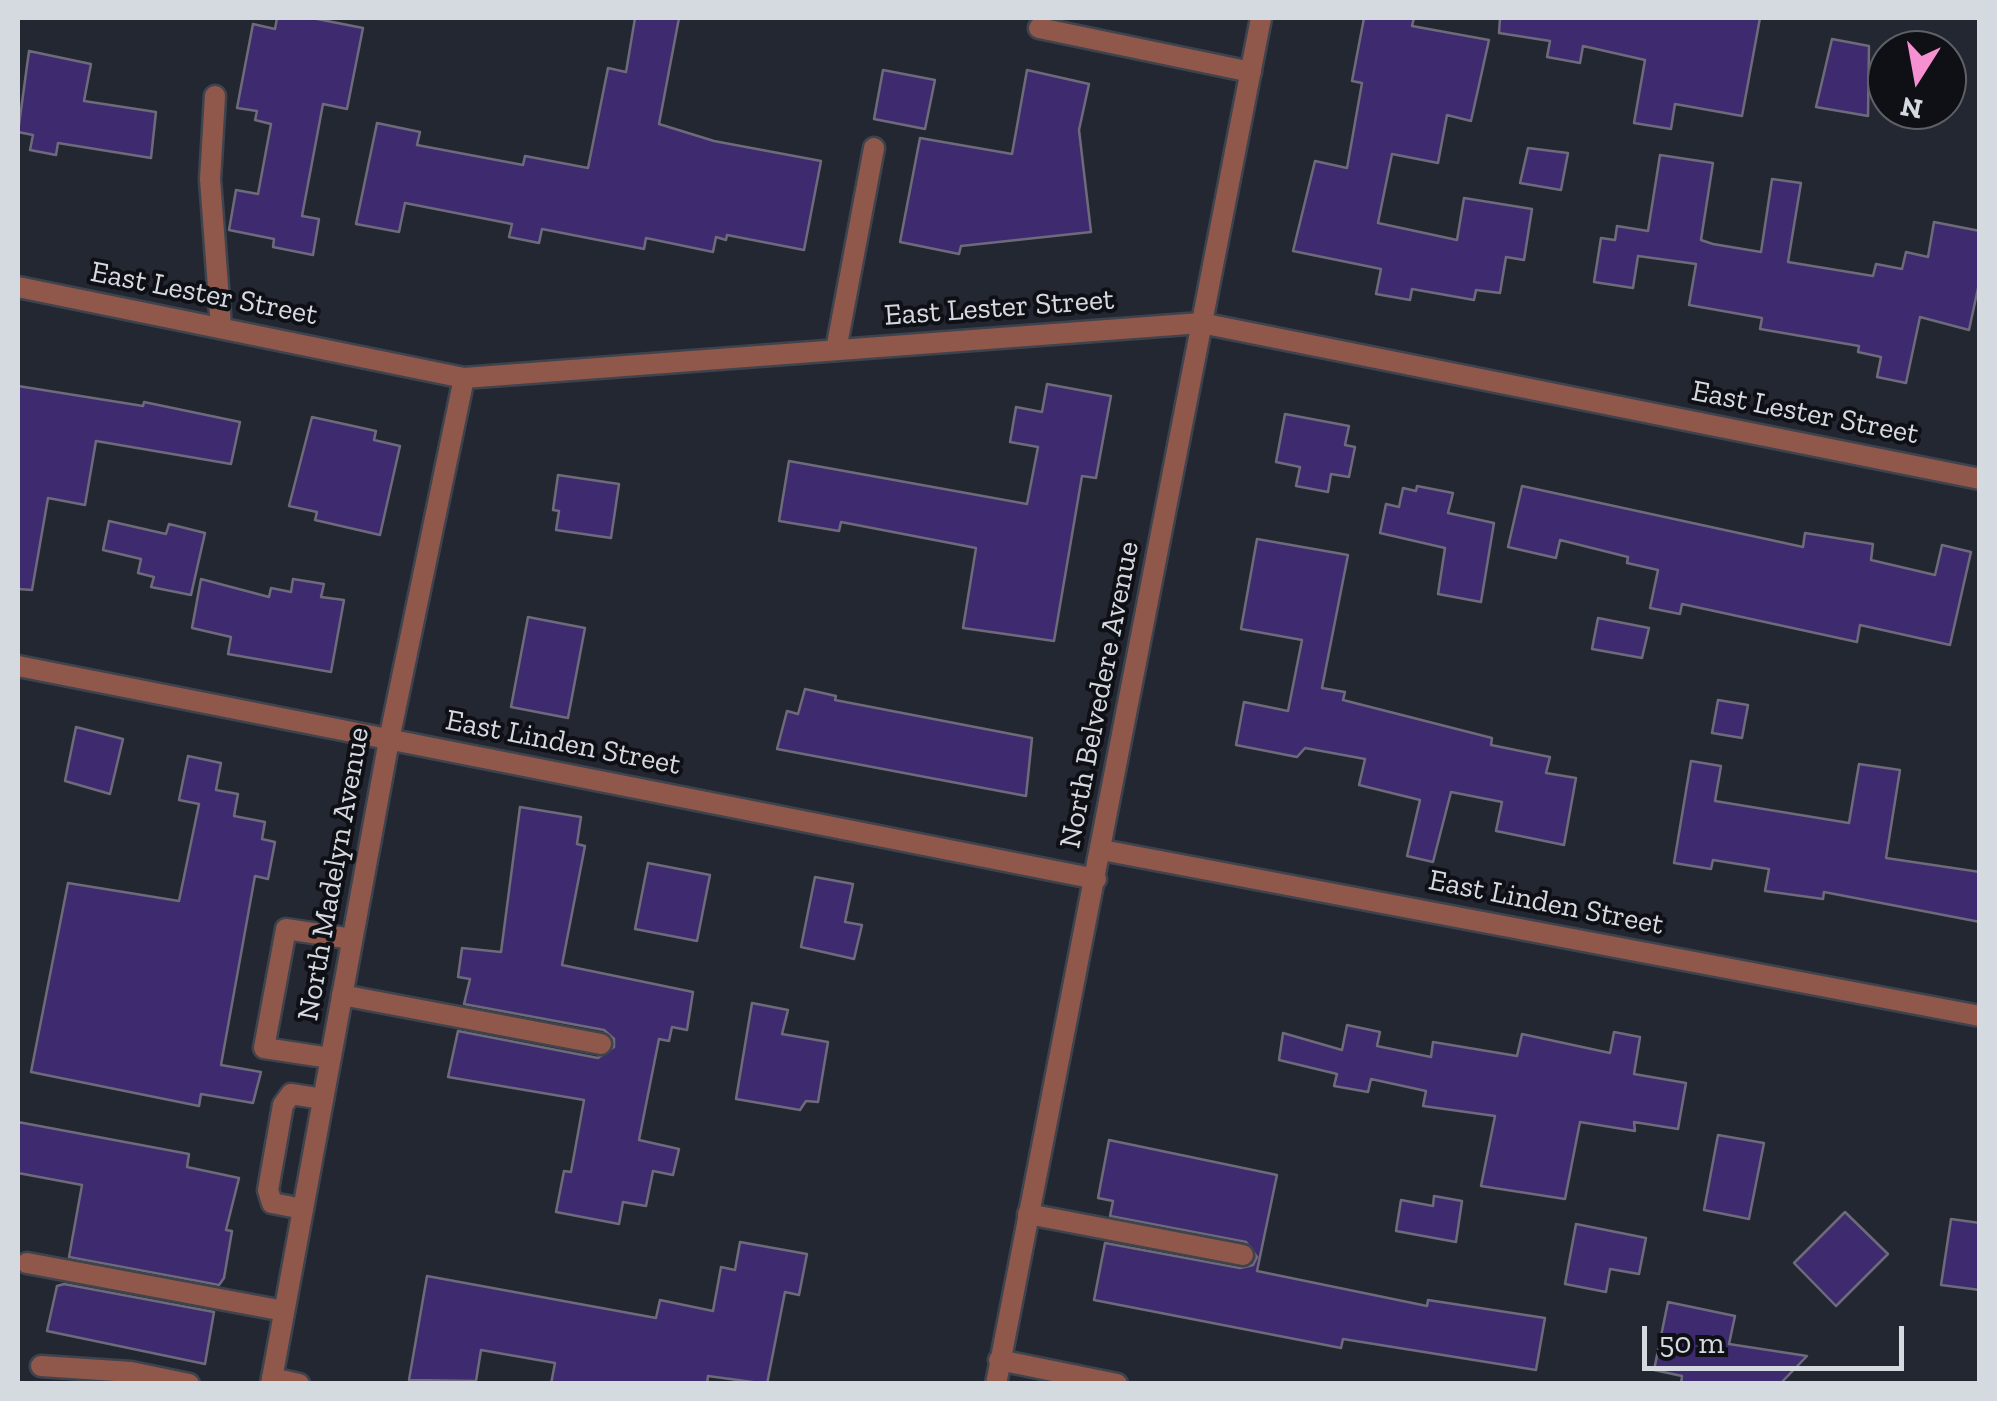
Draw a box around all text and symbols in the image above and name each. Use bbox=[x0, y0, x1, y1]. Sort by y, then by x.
north arrow bbox=[1867, 30, 1967, 130]
text: N bbox=[1898, 90, 1925, 126]
street label: East Lester Street bbox=[87, 254, 321, 334]
street label: East Lester Street bbox=[883, 282, 1115, 334]
street label: East Lester Street bbox=[1688, 373, 1922, 453]
street label: North Belvedere Avenue bbox=[1053, 538, 1147, 852]
street label: East Linden Street bbox=[442, 703, 684, 783]
street label: North Madelyn Avenue bbox=[290, 724, 378, 1024]
street label: East Linden Street bbox=[1425, 863, 1667, 943]
scale bar bbox=[1647, 1306, 1910, 1368]
text: 50 m bbox=[1659, 1325, 1724, 1361]

